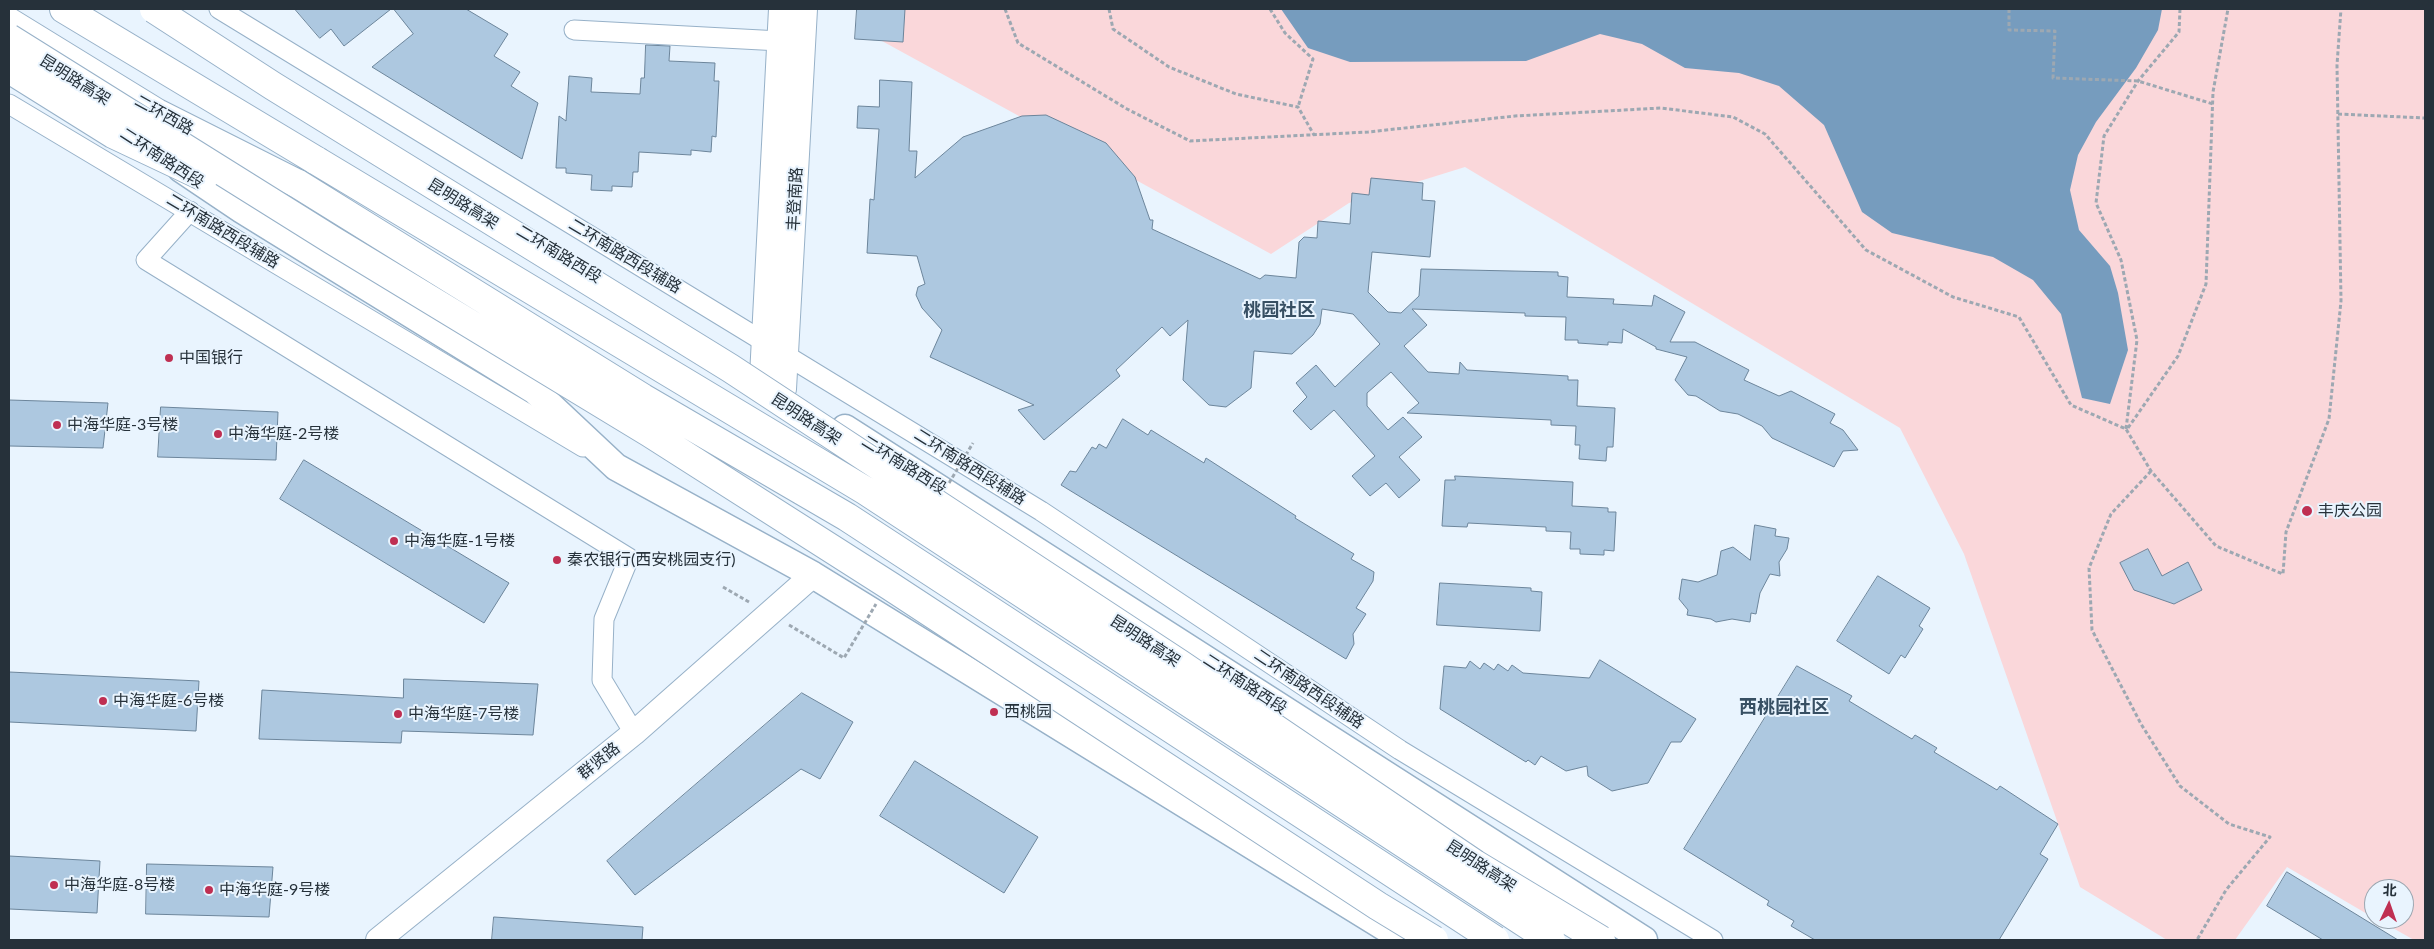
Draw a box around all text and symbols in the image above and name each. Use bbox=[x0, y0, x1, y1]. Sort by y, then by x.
street label: 昆明路高架 bbox=[36, 51, 114, 109]
street label: 二环西路 bbox=[131, 91, 197, 139]
street label: 二环南路西段 bbox=[117, 124, 207, 192]
street label: 丰登南路 bbox=[784, 167, 806, 231]
street label: 昆明路高架 bbox=[424, 175, 502, 233]
street label: 二环南路西段辅路 bbox=[163, 190, 283, 272]
street label: 二环南路西段辅路 bbox=[565, 215, 685, 297]
street label: 二环南路西段 bbox=[513, 221, 605, 287]
district label: 桃园社区 bbox=[1243, 299, 1315, 321]
place label: 中国银行 bbox=[179, 348, 243, 368]
marker: 中国银行 bbox=[163, 352, 175, 364]
street label: 昆明路高架 bbox=[767, 389, 845, 449]
place label: 中海华庭-3号楼 bbox=[67, 415, 178, 435]
marker: 中海华庭-3号楼 bbox=[51, 419, 63, 431]
place label: 中海华庭-2号楼 bbox=[228, 424, 339, 444]
street label: 二环南路西段辅路 bbox=[911, 425, 1029, 509]
marker: 中海华庭-2号楼 bbox=[212, 428, 224, 440]
street label: 二环南路西段 bbox=[858, 431, 950, 499]
place label: 丰庆公园 bbox=[2318, 501, 2382, 521]
marker: 丰庆公园 bbox=[2300, 504, 2314, 518]
place label: 中海华庭-1号楼 bbox=[404, 531, 515, 551]
marker: 中海华庭-1号楼 bbox=[388, 535, 400, 547]
place label: 秦农银行(西安桃园支行) bbox=[567, 550, 736, 570]
marker: 秦农银行(西安桃园支行) bbox=[551, 554, 563, 566]
street label: 昆明路高架 bbox=[1106, 611, 1184, 671]
street label: 二环南路西段辅路 bbox=[1251, 645, 1367, 733]
street label: 二环南路西段 bbox=[1200, 650, 1290, 718]
place label: 中海华庭-6号楼 bbox=[113, 691, 224, 711]
marker: 中海华庭-6号楼 bbox=[97, 695, 109, 707]
district label: 西桃园社区 bbox=[1739, 696, 1829, 718]
place label: 西桃园 bbox=[1004, 702, 1052, 722]
place label: 中海华庭-7号楼 bbox=[408, 704, 519, 724]
marker: 西桃园 bbox=[988, 706, 1000, 718]
marker: 中海华庭-7号楼 bbox=[392, 708, 404, 720]
street label: 群贤路 bbox=[574, 738, 624, 784]
street label: 昆明路高架 bbox=[1442, 836, 1520, 896]
place label: 中海华庭-8号楼 bbox=[64, 875, 175, 895]
marker: 中海华庭-8号楼 bbox=[48, 879, 60, 891]
north arrow bbox=[2364, 879, 2414, 929]
place label: 中海华庭-9号楼 bbox=[219, 880, 330, 900]
text: 北 bbox=[2382, 881, 2397, 898]
marker: 中海华庭-9号楼 bbox=[203, 884, 215, 896]

